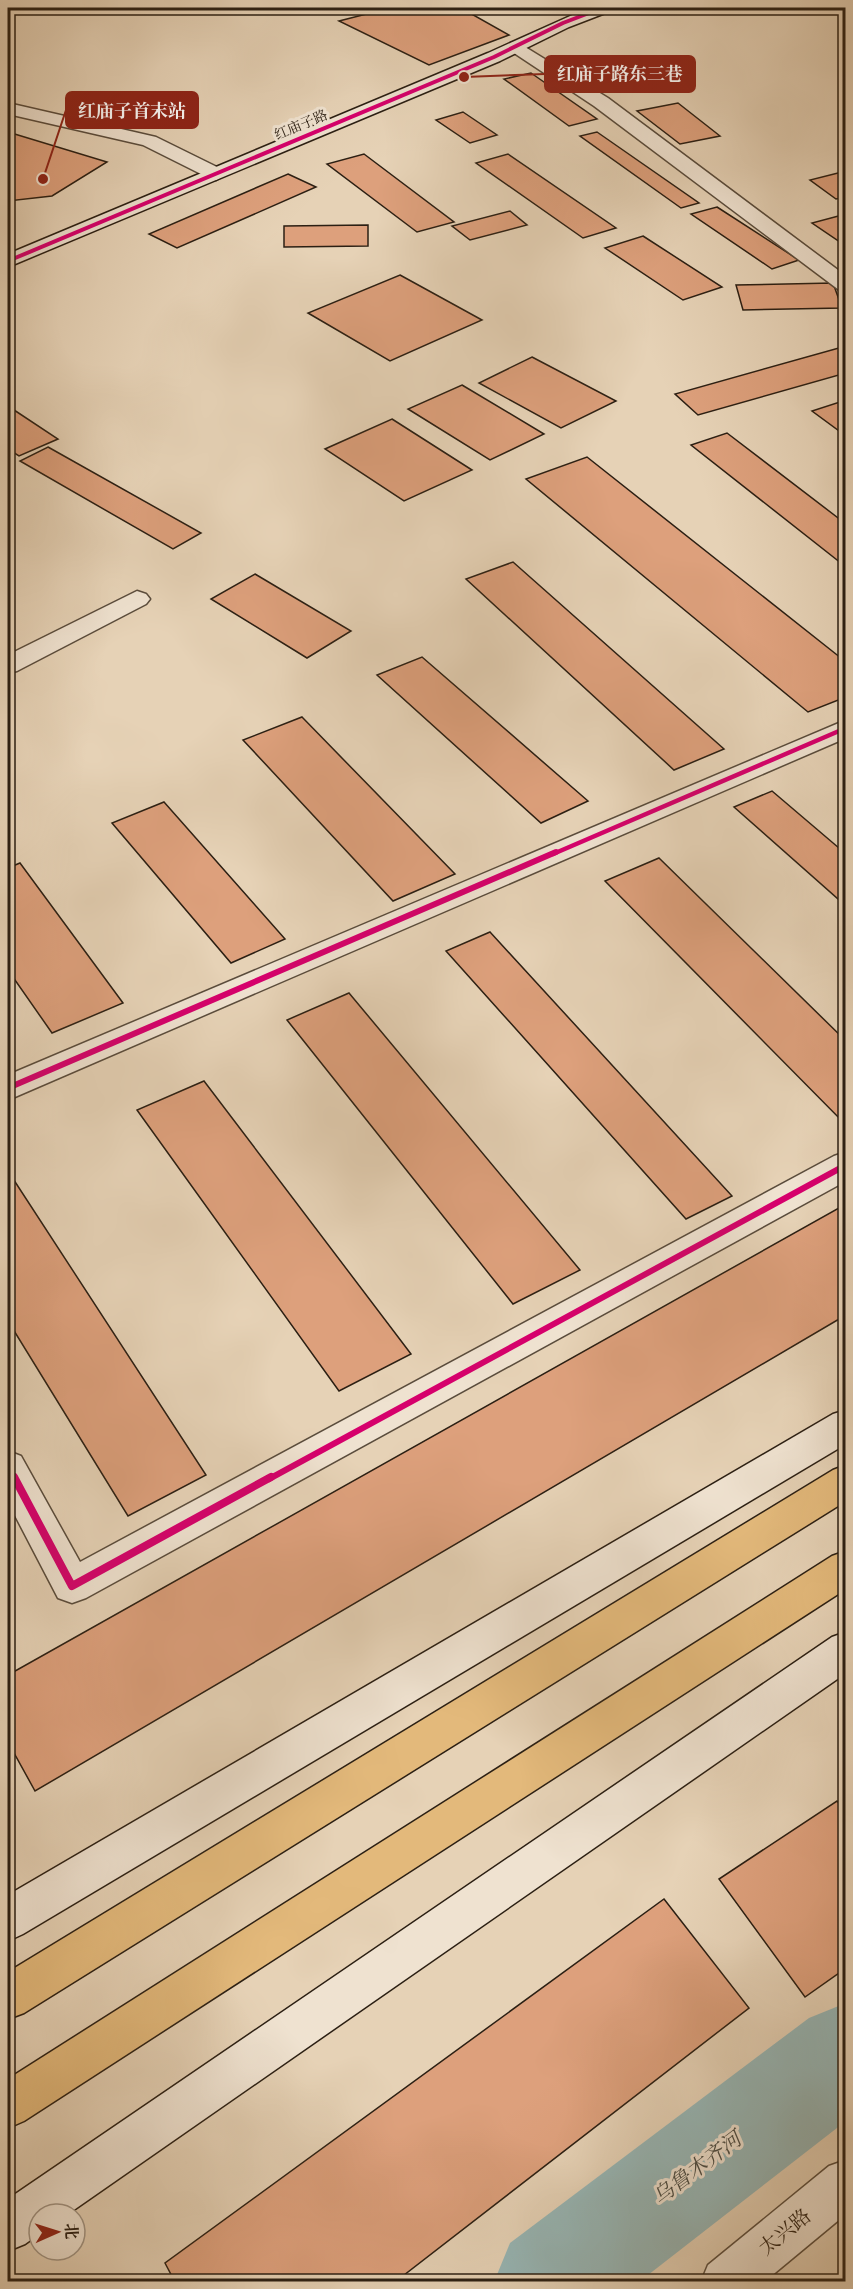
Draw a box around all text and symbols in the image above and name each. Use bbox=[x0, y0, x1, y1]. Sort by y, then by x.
callout: 红庙子路东三巷 bbox=[545, 56, 695, 92]
text: 红庙子路东三巷 bbox=[557, 62, 683, 86]
callout: 红庙子首末站 bbox=[66, 92, 198, 128]
text: 红庙子首末站 bbox=[78, 99, 186, 123]
street label: 红庙子路 bbox=[272, 105, 330, 145]
water label: 乌鲁木齐河 bbox=[647, 2123, 751, 2211]
north arrow bbox=[27, 2202, 87, 2262]
street label: 太兴路 bbox=[753, 2203, 817, 2261]
text: 北 bbox=[60, 2223, 82, 2240]

